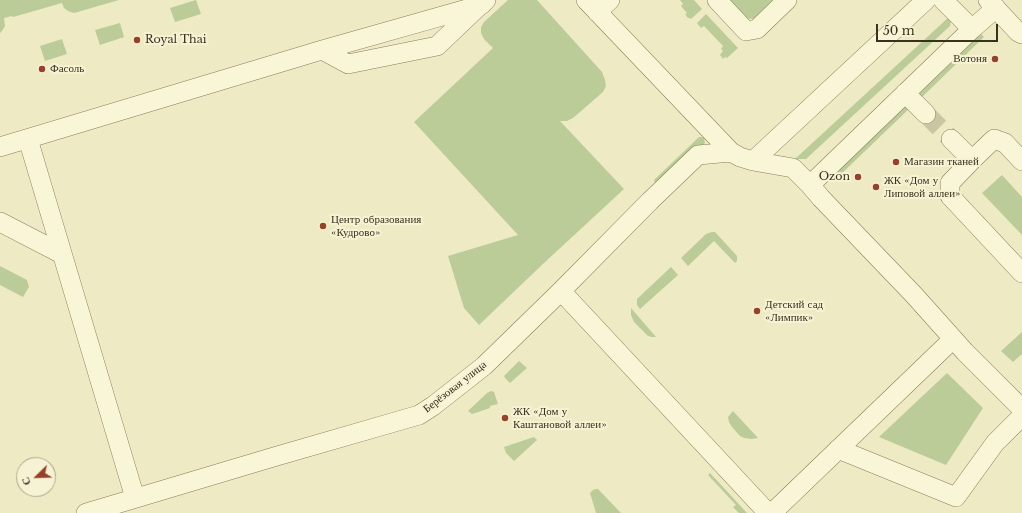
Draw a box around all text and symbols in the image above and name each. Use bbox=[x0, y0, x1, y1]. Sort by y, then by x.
scale bar bbox=[878, 16, 1000, 42]
text: 50 m bbox=[883, 23, 915, 38]
place label: Royal Thai bbox=[145, 33, 207, 47]
marker: Royal Thai bbox=[132, 35, 142, 45]
place label: Вотоня bbox=[953, 52, 987, 66]
marker: Вотоня bbox=[990, 54, 1000, 64]
place label: Фасоль bbox=[50, 62, 84, 76]
marker: Фасоль bbox=[37, 64, 47, 74]
place label: Магазин тканей bbox=[904, 155, 979, 169]
marker: Магазин тканей bbox=[891, 157, 901, 167]
place label: Ozon bbox=[819, 170, 850, 184]
marker: Ozon bbox=[853, 172, 863, 182]
place label: ЖК «Дом у Липовой аллеи» bbox=[884, 174, 961, 200]
marker: ЖК «Дом у Липовой аллеи» bbox=[871, 182, 881, 192]
place label: Центр образования «Кудрово» bbox=[331, 213, 421, 239]
marker: Центр образования «Кудрово» bbox=[318, 221, 328, 231]
place label: Детский сад «Лимпик» bbox=[765, 298, 823, 324]
marker: Детский сад «Лимпик» bbox=[752, 306, 762, 316]
street label: Берёзовая улица bbox=[421, 358, 489, 416]
place label: ЖК «Дом у Каштановой аллеи» bbox=[513, 405, 607, 431]
marker: ЖК «Дом у Каштановой аллеи» bbox=[500, 413, 510, 423]
north arrow bbox=[16, 457, 56, 497]
text: С bbox=[18, 475, 34, 488]

